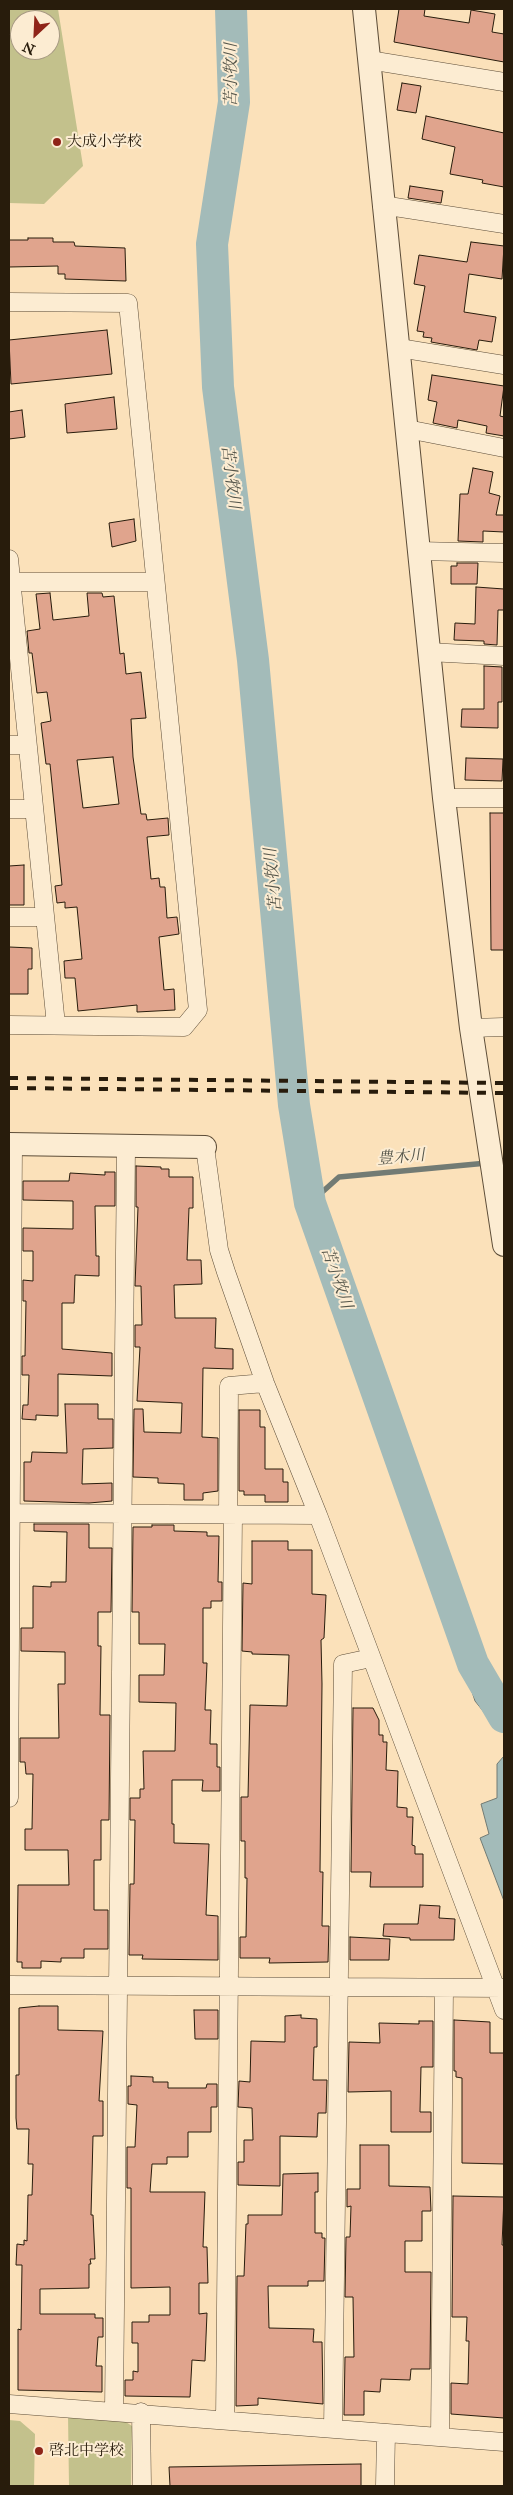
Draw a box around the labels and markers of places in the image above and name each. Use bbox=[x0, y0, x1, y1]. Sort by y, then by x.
place label: 大成小学校 bbox=[67, 133, 142, 151]
marker: 大成小学校 bbox=[51, 136, 63, 148]
place label: 啓北中学校 bbox=[49, 2442, 124, 2460]
marker: 啓北中学校 bbox=[33, 2445, 45, 2457]

